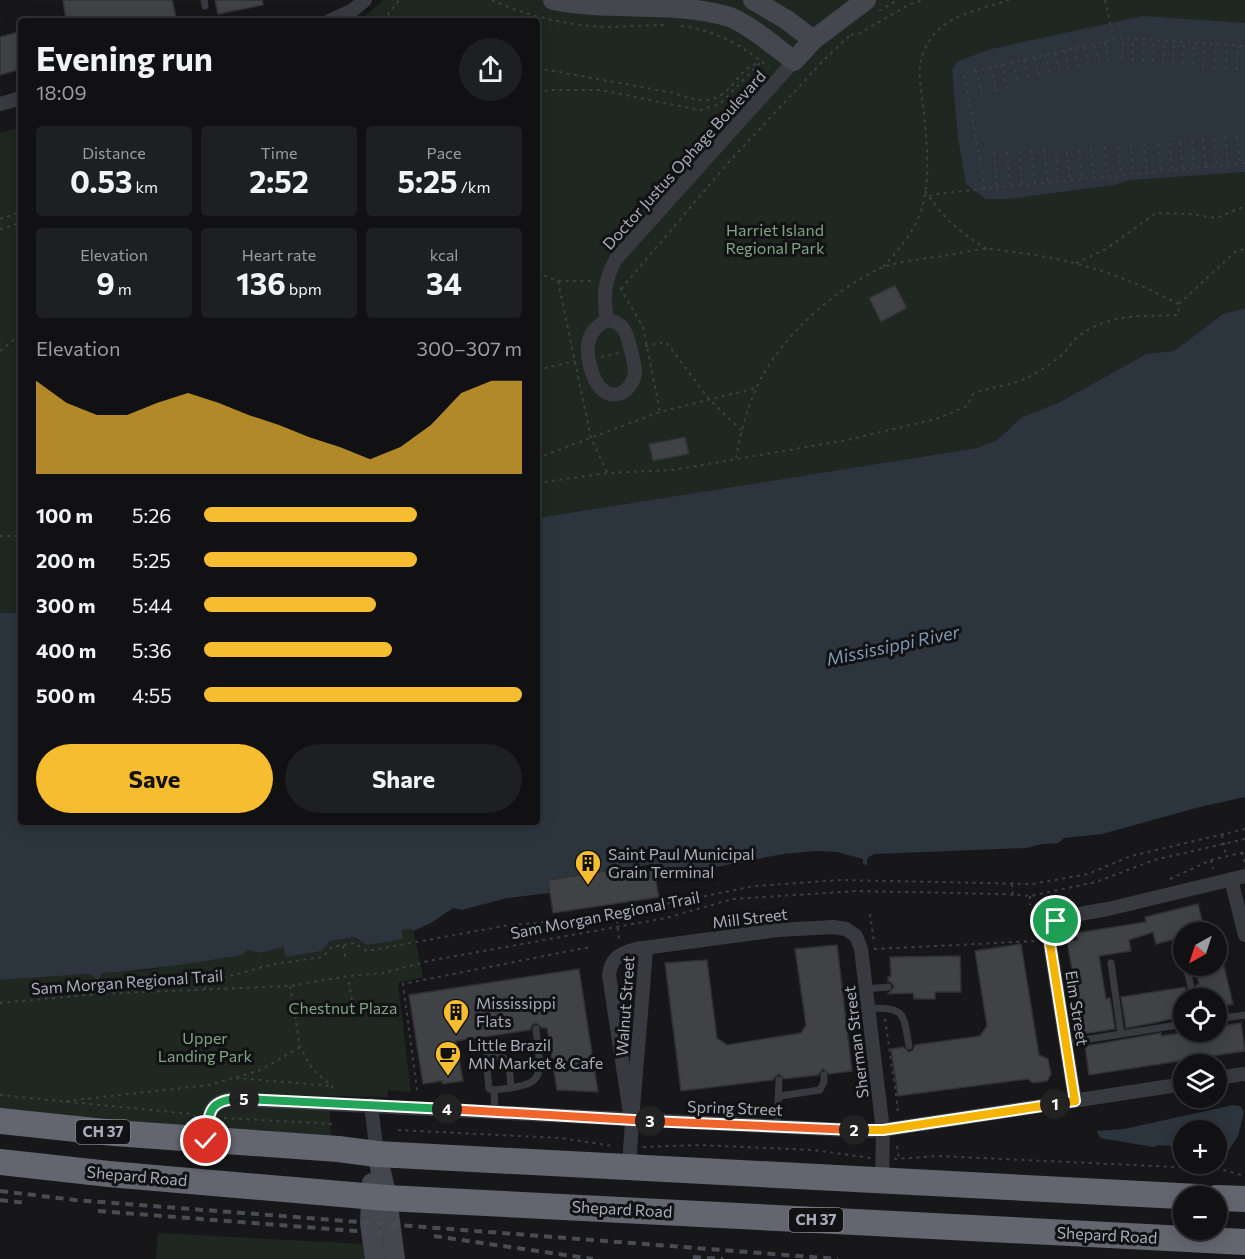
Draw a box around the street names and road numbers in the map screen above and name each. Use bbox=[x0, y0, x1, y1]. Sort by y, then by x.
street label: Doctor Justus Ophage Boulevard bbox=[598, 66, 769, 253]
street label: Sam Morgan Regional Trail bbox=[509, 887, 701, 942]
street label: Mill Street bbox=[711, 903, 789, 932]
street label: Walnut Street bbox=[612, 955, 638, 1057]
street label: Sam Morgan Regional Trail bbox=[30, 965, 224, 998]
street label: Elm Street bbox=[1062, 969, 1093, 1047]
street label: Sherman Street bbox=[839, 984, 872, 1099]
street label: Spring Street bbox=[687, 1096, 783, 1119]
road number: CH 37 bbox=[76, 1120, 130, 1144]
street label: Shepard Road bbox=[86, 1162, 188, 1189]
street label: Shepard Road bbox=[571, 1196, 673, 1221]
road number: CH 37 bbox=[789, 1208, 843, 1232]
street label: Shepard Road bbox=[1056, 1222, 1158, 1247]

